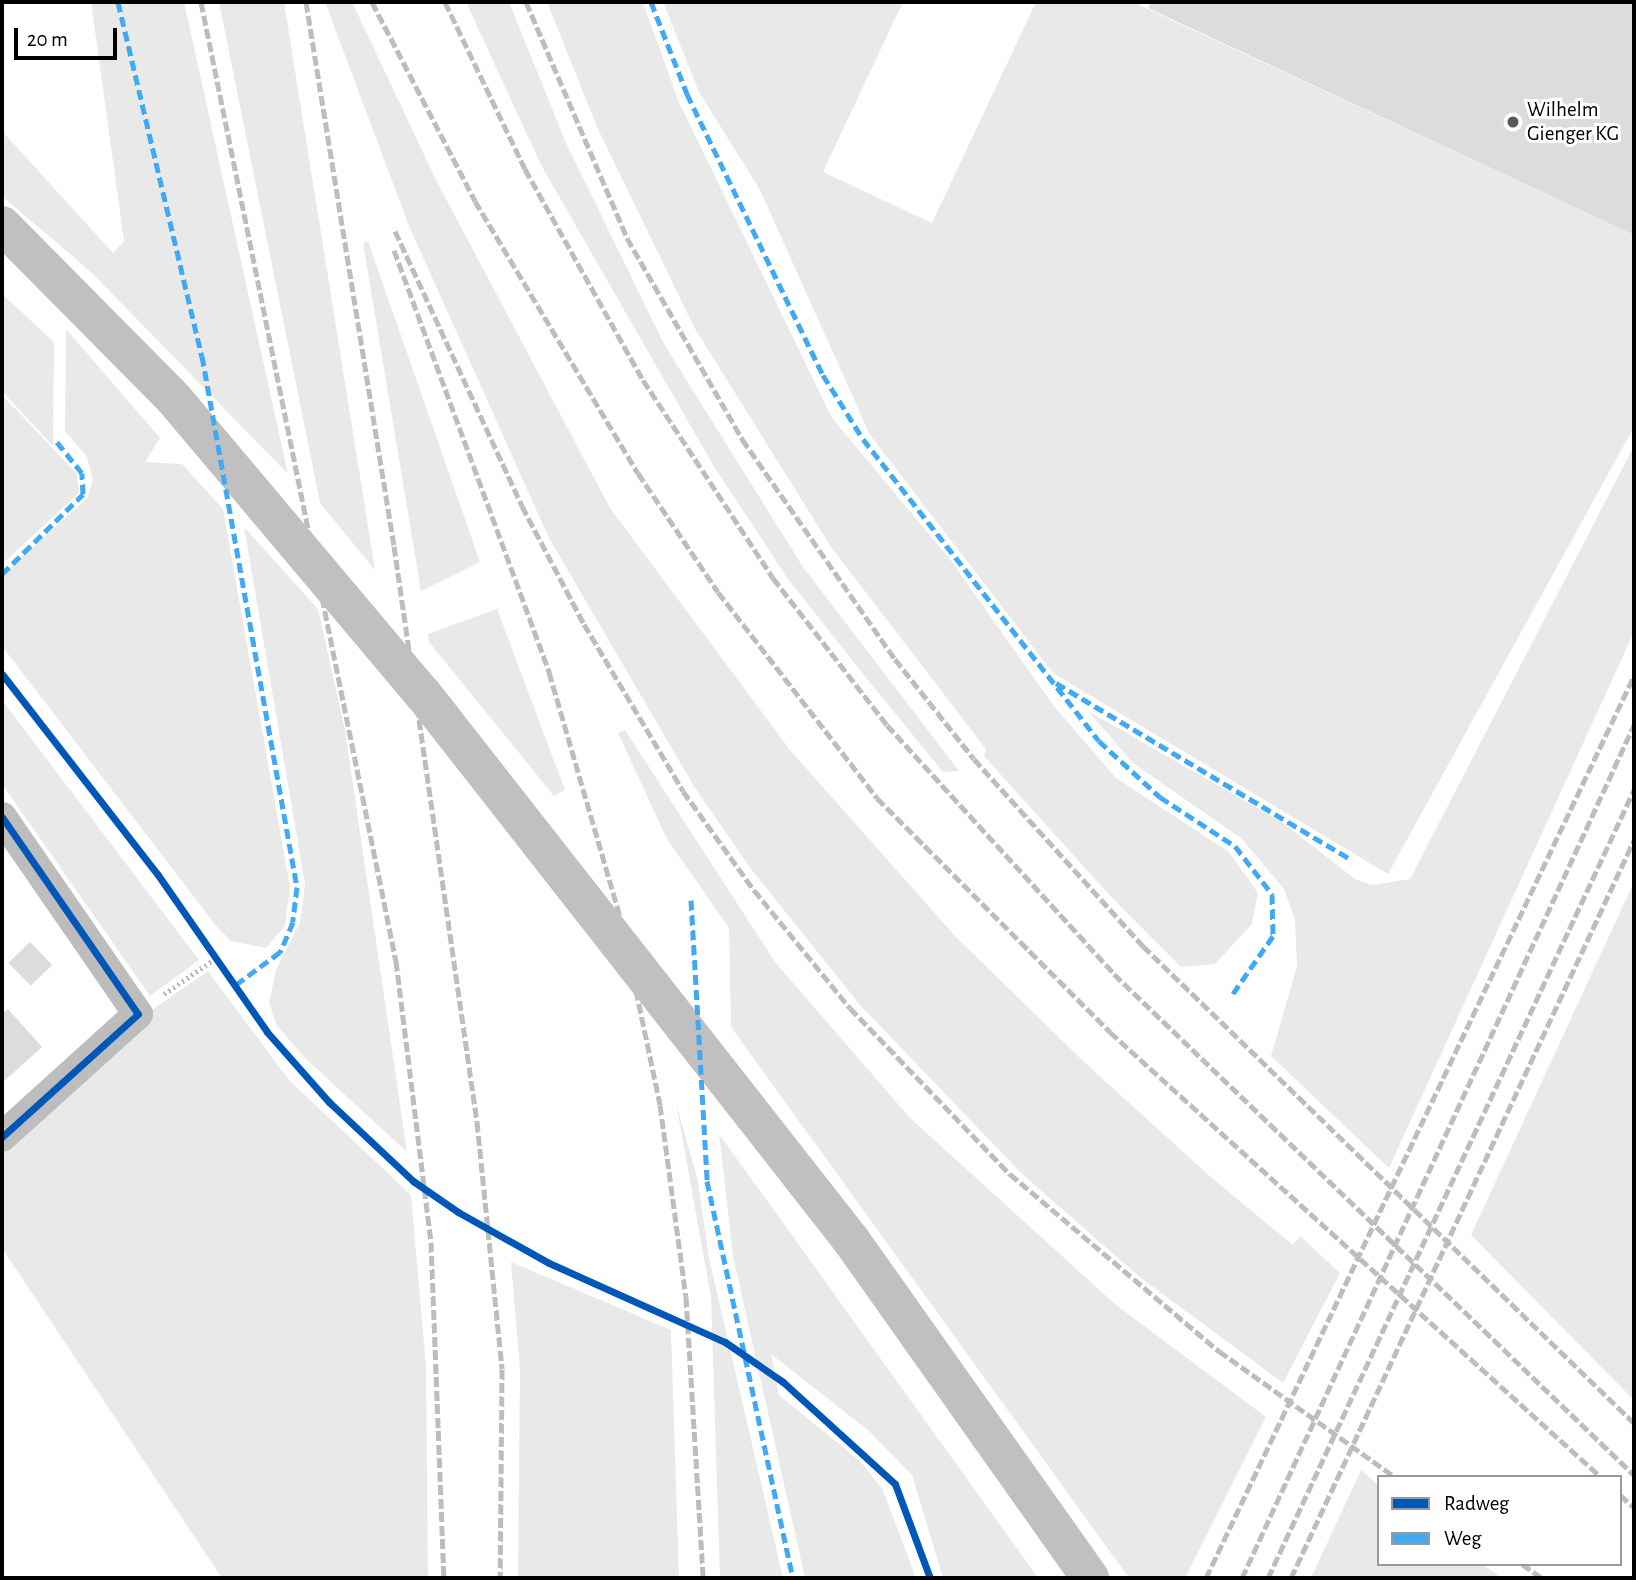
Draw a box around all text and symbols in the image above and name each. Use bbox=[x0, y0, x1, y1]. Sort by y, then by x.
scale bar bbox=[18, 14, 121, 58]
text: 20 m bbox=[27, 29, 68, 50]
place label: Wilhelm Gienger KG bbox=[1527, 97, 1619, 147]
marker: Wilhelm Gienger KG bbox=[1505, 114, 1521, 130]
legend bbox=[1377, 1475, 1622, 1566]
text: Radweg bbox=[1444, 1493, 1509, 1514]
text: Weg bbox=[1444, 1528, 1482, 1549]

